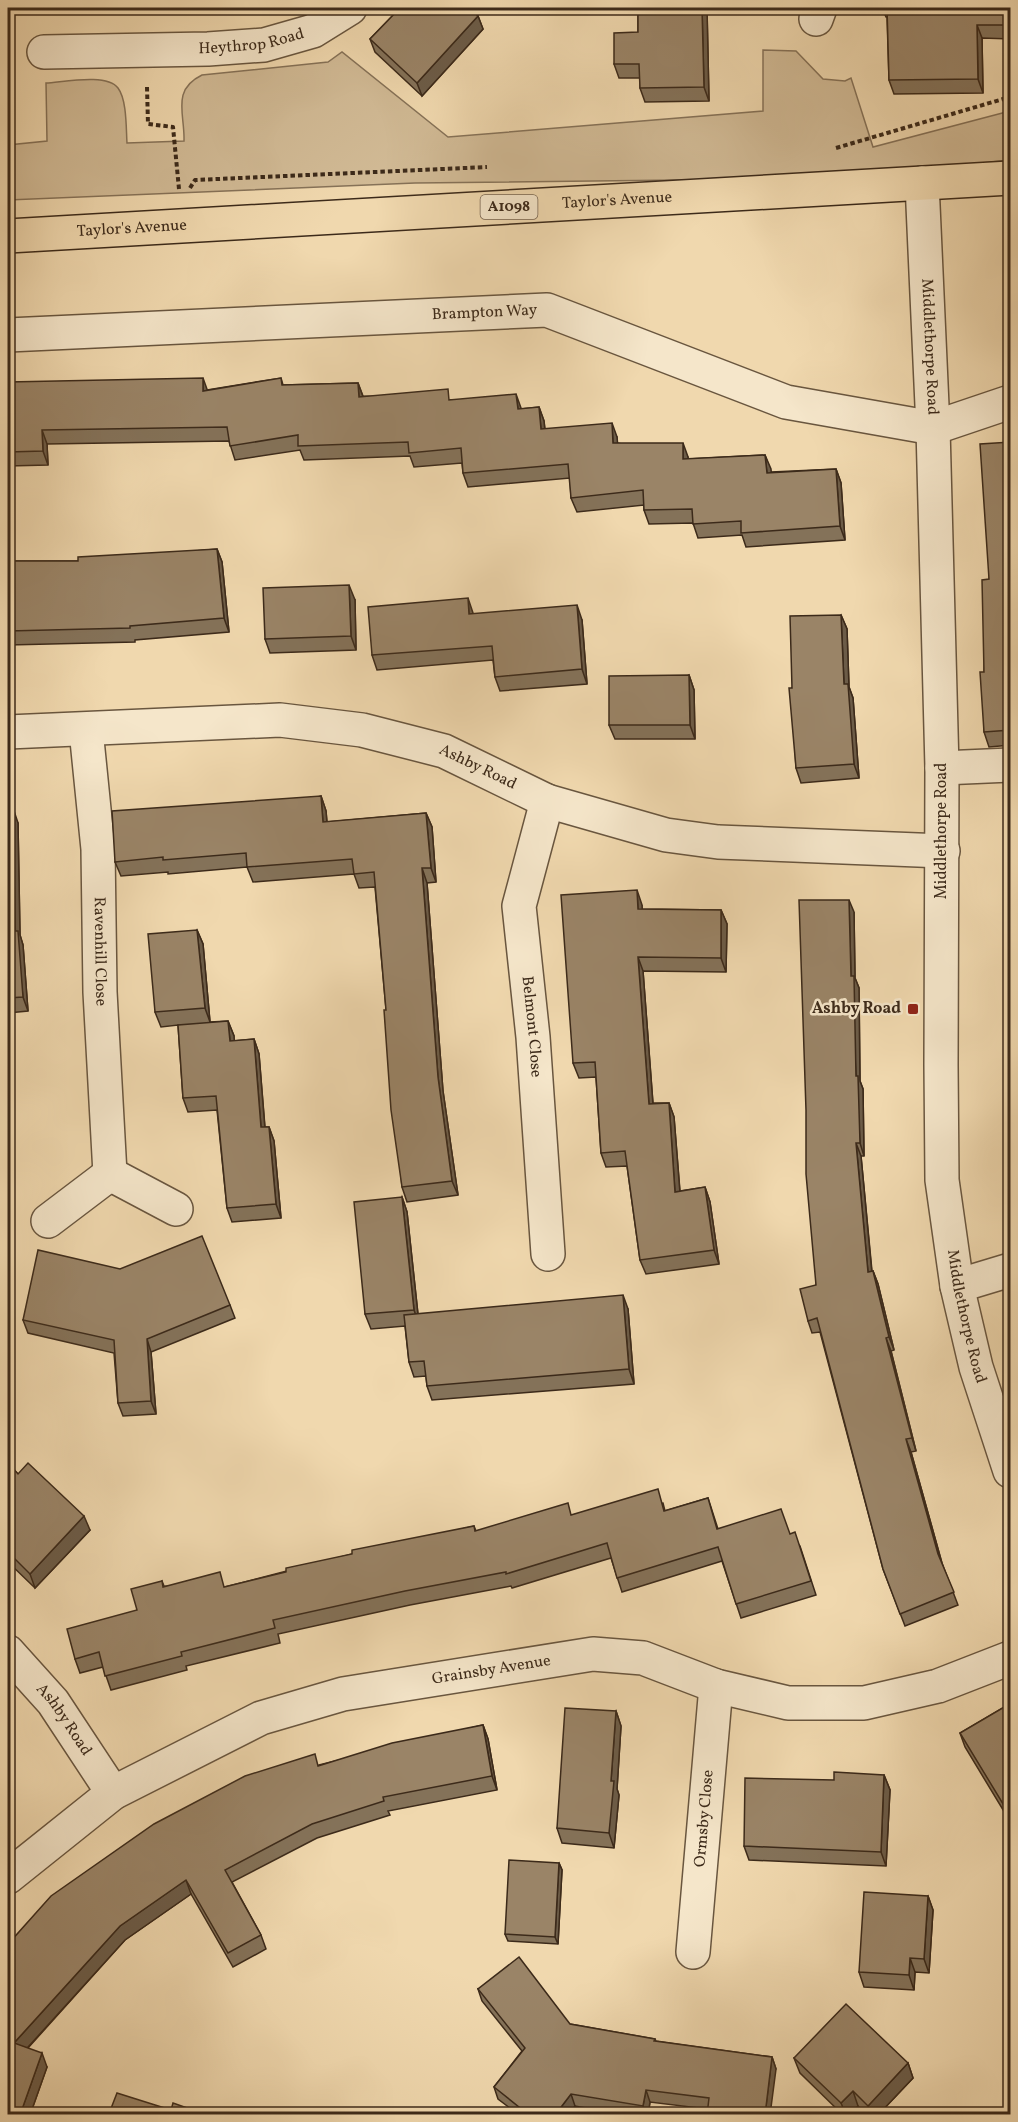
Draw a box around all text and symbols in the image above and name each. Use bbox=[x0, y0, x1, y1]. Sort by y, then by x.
street label: Heythrop Road bbox=[198, 23, 307, 60]
street label: Taylor's Avenue bbox=[561, 187, 673, 215]
road number: A1098 bbox=[480, 195, 538, 219]
street label: Taylor's Avenue bbox=[76, 215, 187, 243]
street label: Middlethorpe Road bbox=[915, 278, 943, 416]
street label: Brampton Way bbox=[431, 299, 538, 326]
street label: Ashby Road bbox=[435, 739, 520, 796]
street label: Middlethorpe Road bbox=[931, 763, 953, 899]
street label: Ravenhill Close bbox=[88, 897, 112, 1007]
street label: Belmont Close bbox=[516, 975, 547, 1078]
place label: Ashby Road bbox=[812, 998, 901, 1020]
marker: Ashby Road bbox=[906, 1002, 920, 1016]
street label: Middlethorpe Road bbox=[941, 1248, 992, 1386]
street label: Grainsby Avenue bbox=[430, 1650, 552, 1691]
street label: Ashby Road bbox=[31, 1679, 97, 1760]
street label: Ormsby Close bbox=[689, 1769, 720, 1868]

